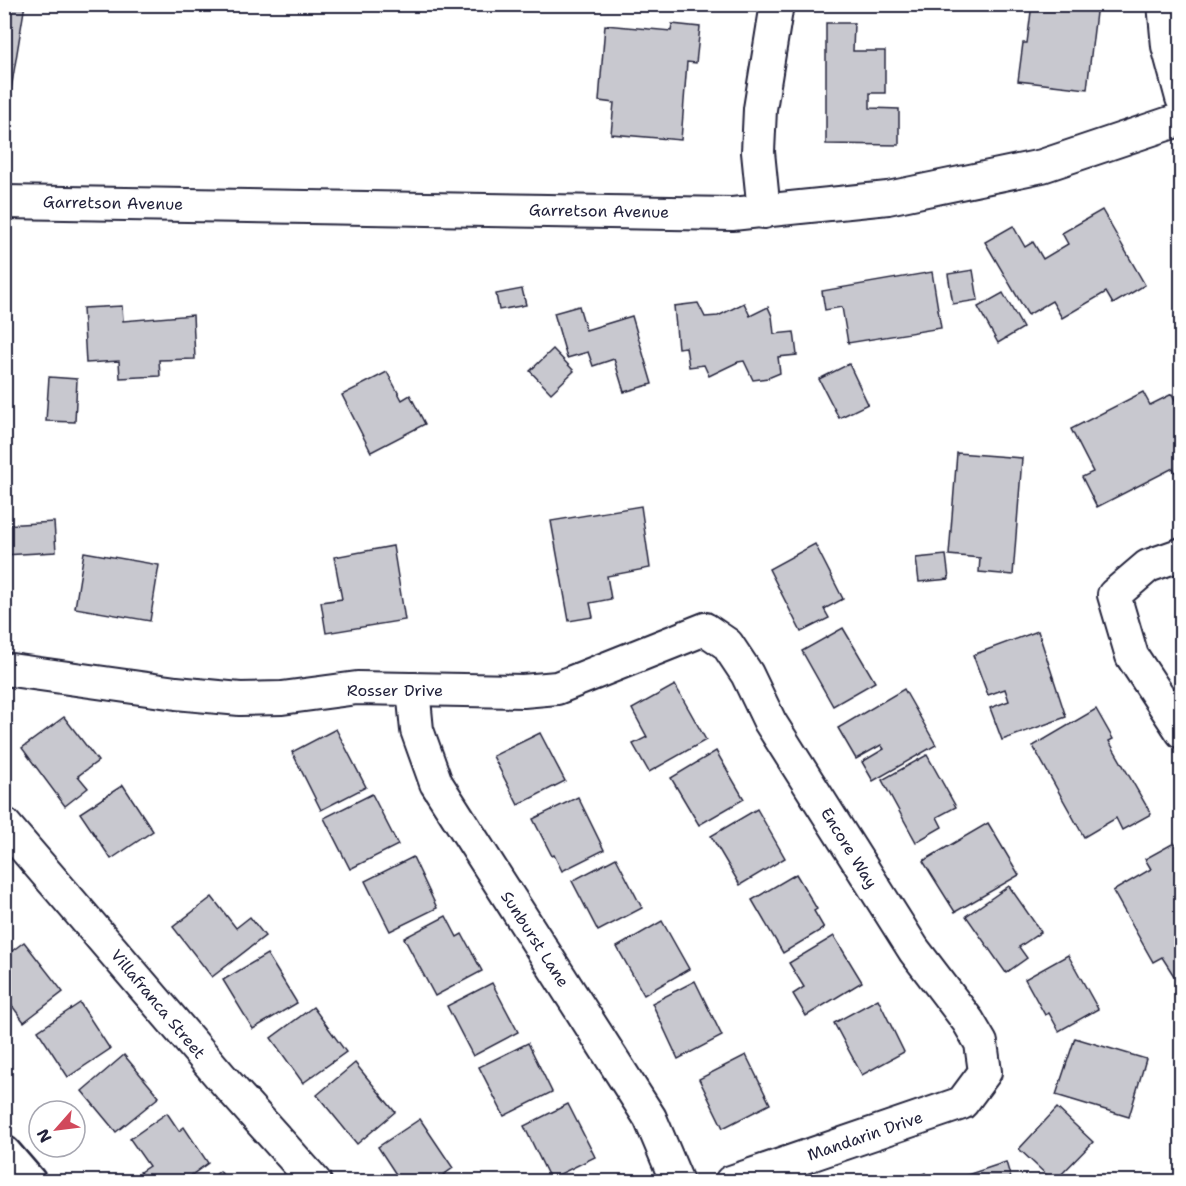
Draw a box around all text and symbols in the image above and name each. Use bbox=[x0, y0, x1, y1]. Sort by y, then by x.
street label: Garretson Avenue bbox=[43, 191, 183, 215]
street label: Garretson Avenue bbox=[529, 199, 669, 223]
street label: Rosser Drive bbox=[347, 680, 443, 701]
street label: Encore Way bbox=[816, 804, 882, 892]
street label: Sunburst Lane bbox=[496, 887, 574, 991]
street label: Villafranca Street bbox=[106, 945, 210, 1063]
north arrow bbox=[27, 1099, 87, 1159]
street label: Mandarin Drive bbox=[804, 1106, 926, 1166]
text: N bbox=[32, 1125, 56, 1146]

